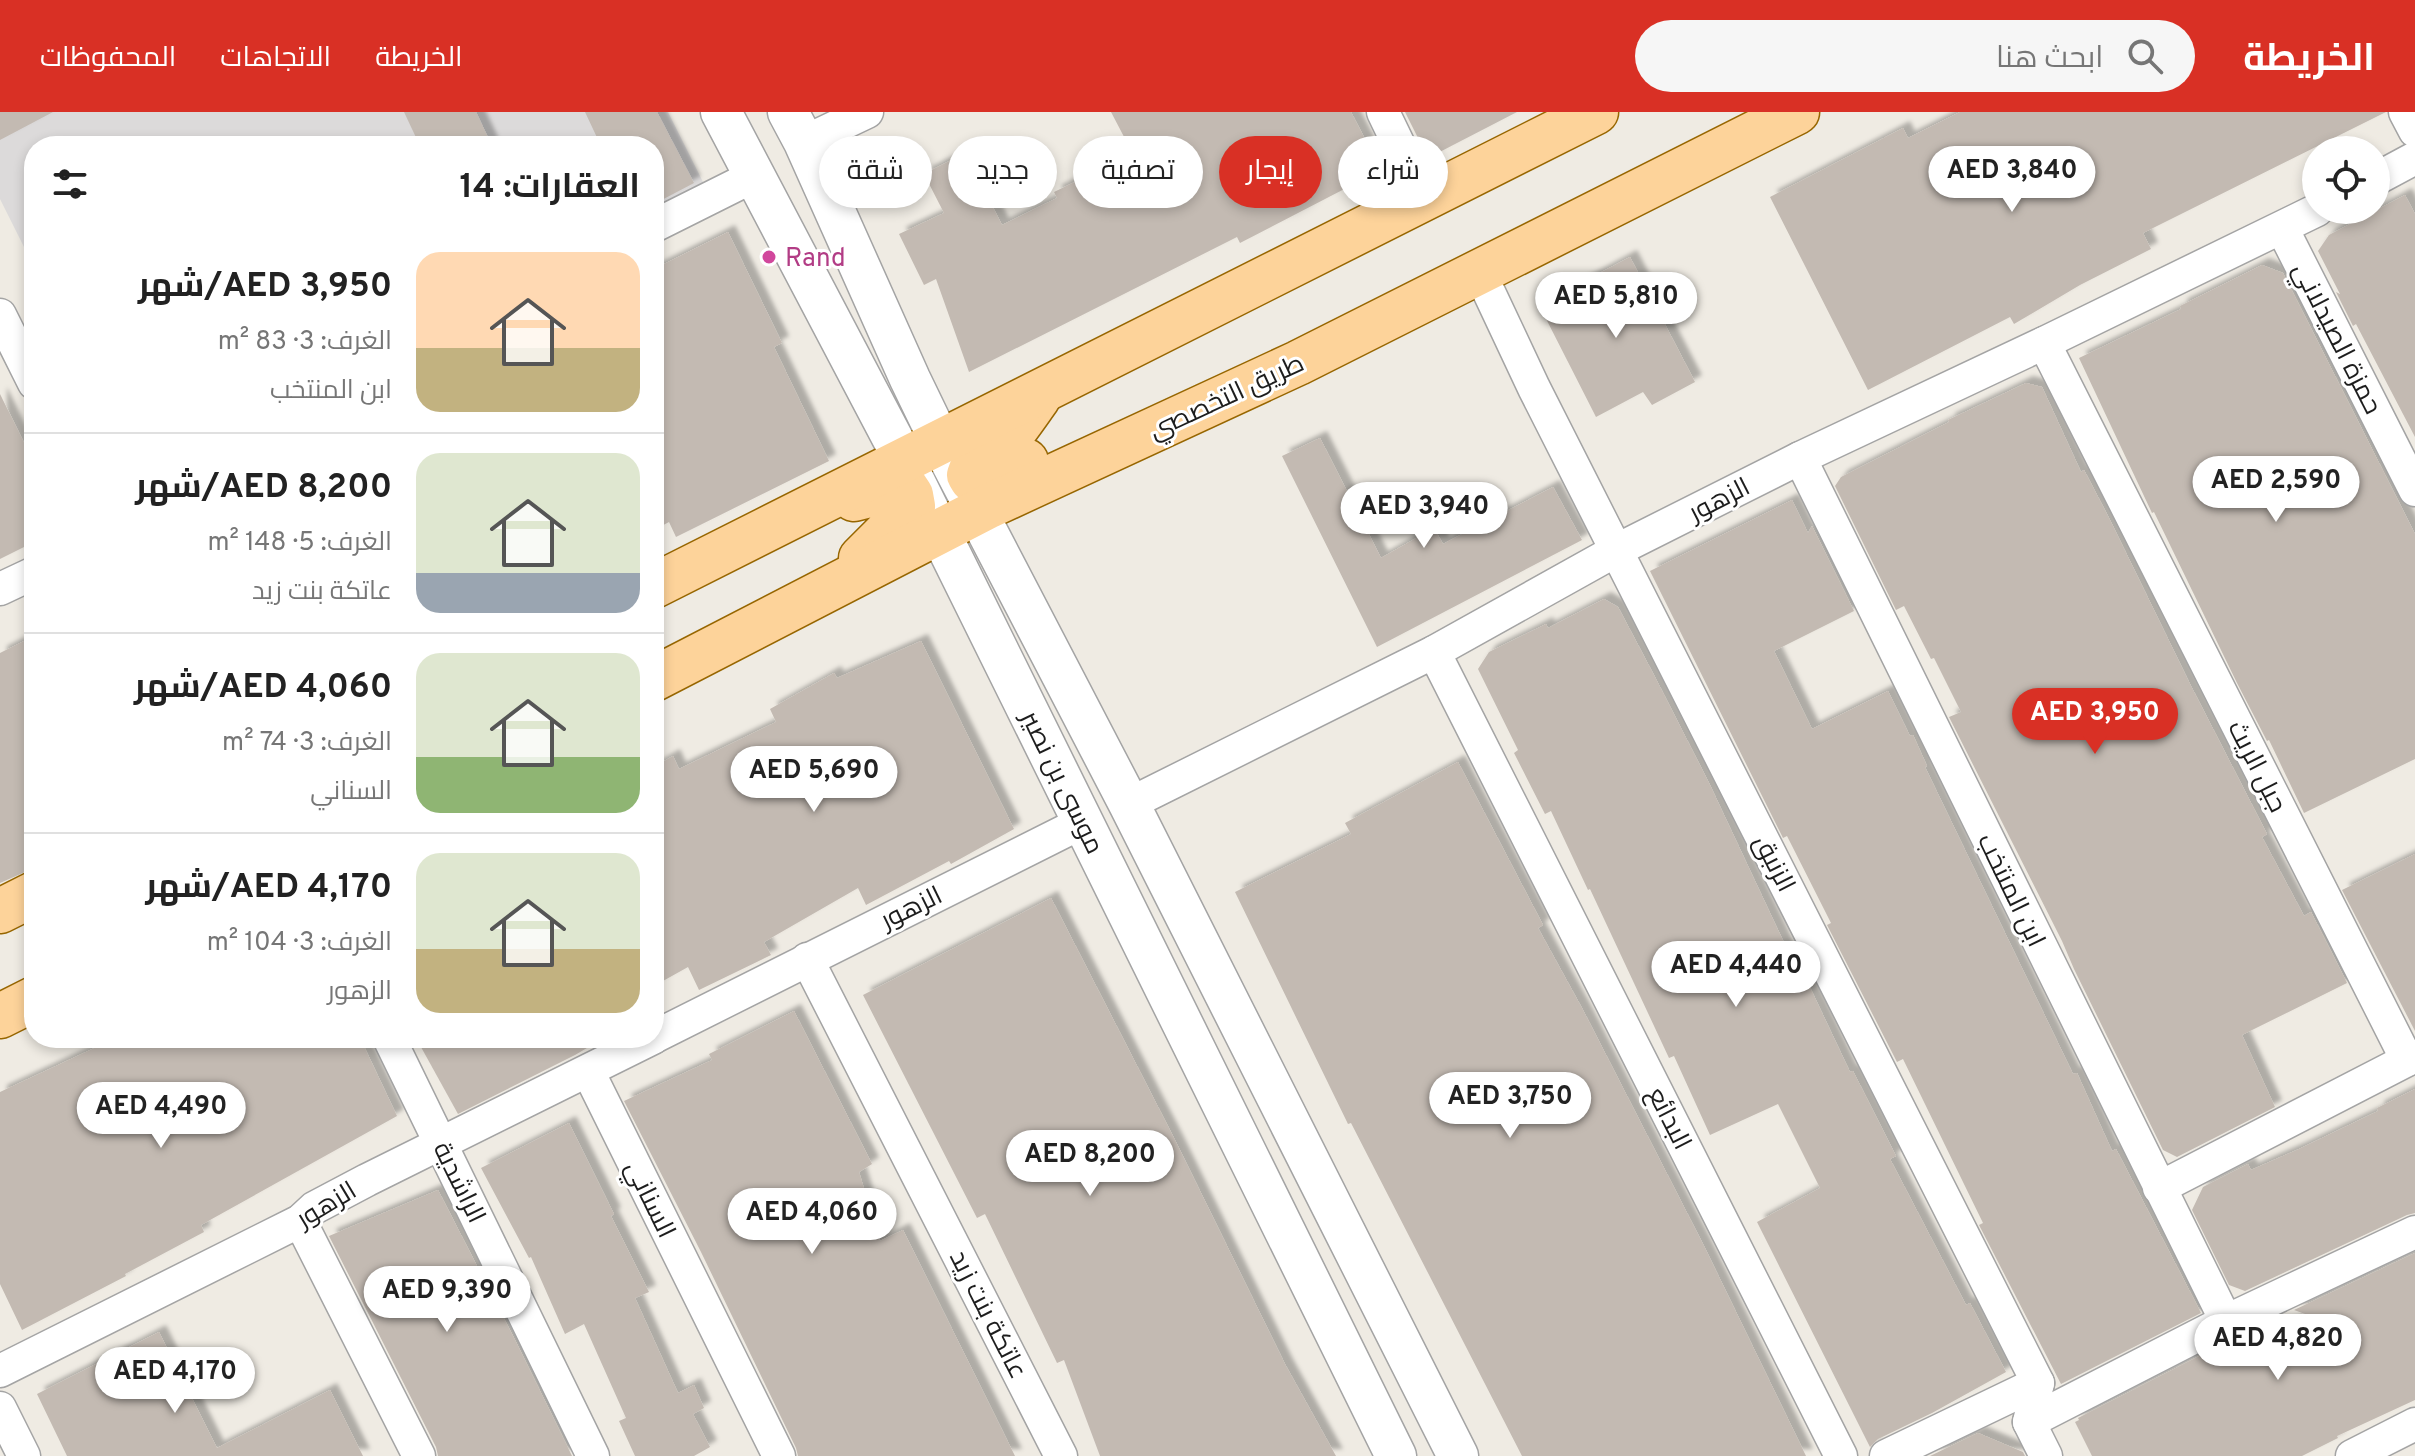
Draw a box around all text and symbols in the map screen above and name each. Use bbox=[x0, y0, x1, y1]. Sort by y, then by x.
search box bbox=[1635, 20, 2195, 92]
icon: search bbox=[2123, 34, 2167, 78]
text: الخريطة bbox=[2243, 36, 2375, 85]
text: المحفوظات bbox=[40, 41, 176, 77]
text: الاتجاهات bbox=[220, 41, 331, 77]
text: الخريطة bbox=[375, 41, 463, 77]
text: ابحث هنا bbox=[1996, 41, 2103, 78]
chip: شقة bbox=[819, 136, 932, 208]
chip: جديد bbox=[948, 136, 1057, 208]
chip: تصفية bbox=[1073, 136, 1203, 208]
chip: إيجار bbox=[1219, 136, 1322, 208]
chip: شراء bbox=[1338, 136, 1448, 208]
map controls bbox=[2302, 136, 2390, 224]
button: locate bbox=[2302, 136, 2390, 224]
pin: AED 3,840 bbox=[1920, 146, 2104, 214]
text: AED 3,840 bbox=[1946, 155, 2078, 188]
icon: filters bbox=[48, 162, 92, 206]
text: العقارات: 14 bbox=[459, 167, 640, 210]
place label: Rand bbox=[785, 243, 846, 276]
marker: Rand bbox=[760, 248, 778, 266]
street label: حمزة الصيدلاني bbox=[2282, 258, 2388, 421]
text: AED 3,950/شهر bbox=[138, 266, 392, 309]
pin: AED 5,810 bbox=[1524, 272, 1708, 340]
text: AED 5,810 bbox=[1553, 281, 1679, 314]
icon: home bbox=[480, 284, 576, 380]
text: الغرف: 3 · 83 m² bbox=[218, 326, 392, 359]
street label: طريق التخصصي bbox=[1144, 348, 1310, 449]
text: ابن المنتخب bbox=[270, 375, 392, 408]
pin: AED 2,590 bbox=[2184, 456, 2368, 524]
text: AED 2,590 bbox=[2211, 465, 2341, 498]
text: AED 8,200/شهر bbox=[135, 467, 392, 510]
street label: الزهور bbox=[1682, 472, 1756, 531]
pin: AED 3,940 bbox=[1332, 482, 1516, 550]
icon: home bbox=[480, 485, 576, 581]
text: AED 3,940 bbox=[1359, 491, 1489, 524]
text: الغرف: 5 · 148 m² bbox=[208, 527, 392, 560]
text: عاتكة بنت زيد bbox=[252, 576, 392, 609]
text: AED 4,060/شهر bbox=[134, 667, 392, 710]
icon: home bbox=[480, 685, 576, 781]
pin: AED 3,950 bbox=[2003, 688, 2187, 756]
text: AED 3,950 bbox=[2030, 697, 2160, 730]
street label: موسى بن نصير bbox=[1011, 704, 1110, 860]
street label: جبل الريث bbox=[2219, 716, 2293, 819]
text: الغرف: 3 · 74 m² bbox=[222, 727, 392, 760]
pin: AED 5,690 bbox=[722, 746, 906, 814]
text: AED 5,690 bbox=[748, 755, 880, 788]
text: السناني bbox=[310, 776, 392, 809]
street label: ابن المنتخب bbox=[1968, 829, 2051, 953]
street label: الزنبق bbox=[1744, 830, 1801, 898]
text: AED 4,170/شهر bbox=[146, 867, 392, 910]
street label: الزهور bbox=[874, 880, 948, 939]
icon: home bbox=[480, 885, 576, 981]
text: الغرف: 3 · 104 m² bbox=[207, 927, 392, 960]
pin: AED 4,440 bbox=[1644, 941, 1828, 1009]
text: AED 4,440 bbox=[1669, 950, 1803, 983]
text: الزهور bbox=[327, 976, 392, 1009]
pin: AED 3,750 bbox=[1418, 1072, 1602, 1140]
text: AED 3,750 bbox=[1447, 1081, 1573, 1114]
pin: AED 4,490 bbox=[69, 1082, 253, 1150]
street label: البدائع bbox=[1638, 1082, 1697, 1156]
text: AED 4,490 bbox=[95, 1091, 227, 1124]
pin: AED 8,200 bbox=[998, 1130, 1182, 1198]
street label: الراشدية bbox=[424, 1137, 492, 1229]
text: AED 8,200 bbox=[1024, 1139, 1156, 1172]
street label: السناني bbox=[614, 1156, 682, 1245]
street label: الزهور bbox=[289, 1175, 363, 1238]
pin: AED 4,060 bbox=[720, 1188, 904, 1256]
text: AED 4,060 bbox=[746, 1197, 878, 1230]
street label: عاتكة بنت زيد bbox=[940, 1245, 1033, 1385]
pin: AED 9,390 bbox=[355, 1266, 539, 1334]
text: AED 9,390 bbox=[382, 1275, 512, 1308]
pin: AED 4,820 bbox=[2186, 1314, 2370, 1382]
text: AED 4,820 bbox=[2212, 1323, 2344, 1356]
pin: AED 4,170 bbox=[83, 1347, 267, 1415]
text: AED 4,170 bbox=[113, 1356, 237, 1389]

